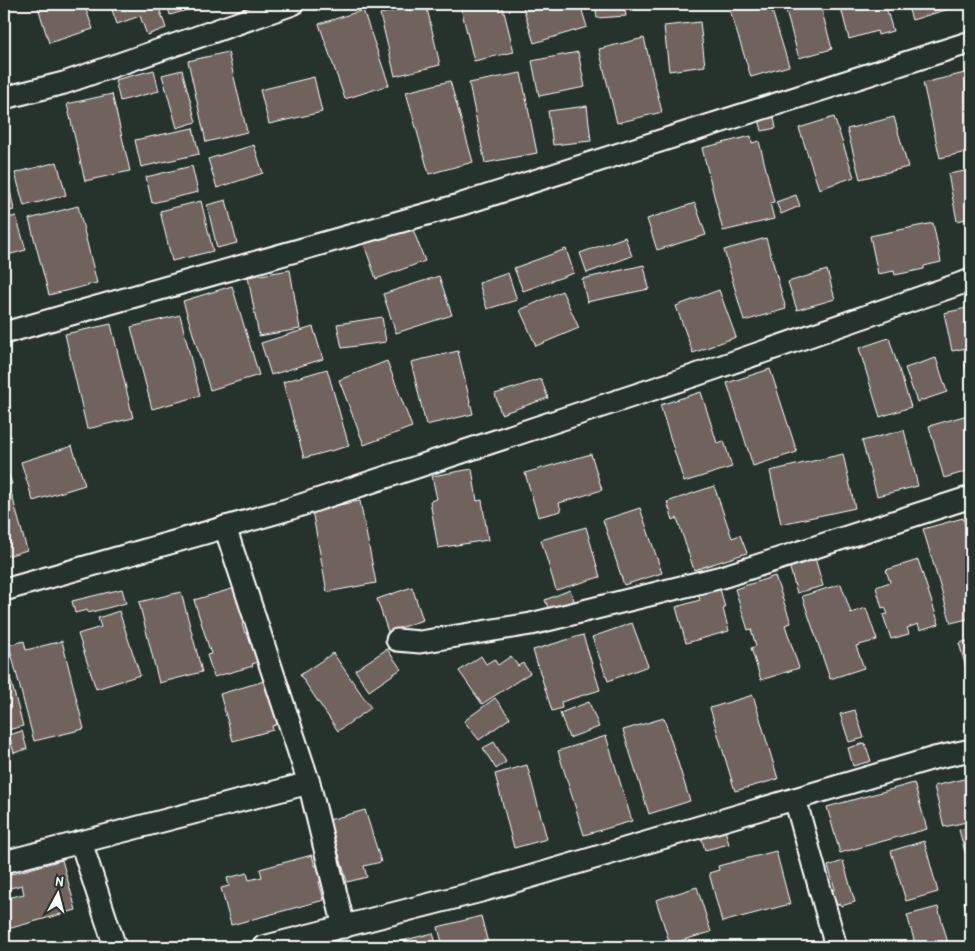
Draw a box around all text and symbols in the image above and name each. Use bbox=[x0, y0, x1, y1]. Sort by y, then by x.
north arrow bbox=[32, 868, 82, 918]
text: N bbox=[55, 871, 65, 891]

